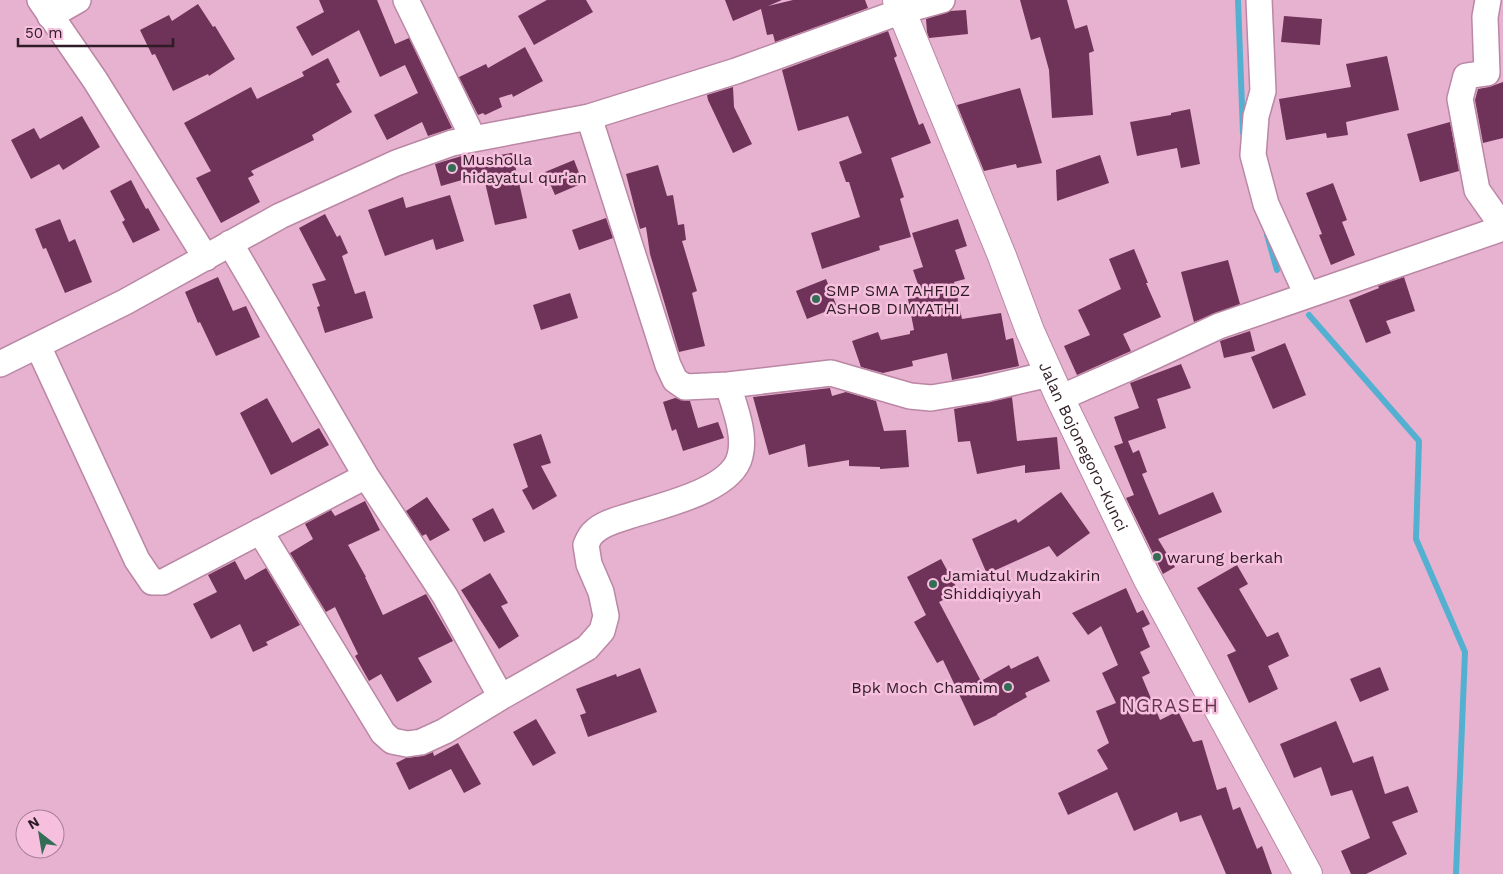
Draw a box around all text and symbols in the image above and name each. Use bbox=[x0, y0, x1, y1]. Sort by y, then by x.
scale bar bbox=[18, 15, 172, 47]
text: 50 m bbox=[25, 24, 62, 42]
place label: Musholla hidayatul qur'an bbox=[462, 150, 587, 187]
marker: Musholla hidayatul qur'an bbox=[446, 162, 458, 174]
place label: SMP SMA TAHFIDZ ASHOB DIMYATHI bbox=[826, 281, 970, 318]
marker: SMP SMA TAHFIDZ ASHOB DIMYATHI bbox=[810, 293, 822, 305]
street label: Jalan Bojonegoro-Kunci bbox=[1035, 359, 1132, 534]
place label: warung berkah bbox=[1167, 548, 1283, 567]
marker: warung berkah bbox=[1151, 551, 1163, 563]
place label: Jamiatul Mudzakirin Shiddiqiyyah bbox=[943, 566, 1101, 603]
marker: Jamiatul Mudzakirin Shiddiqiyyah bbox=[927, 578, 939, 590]
place label: Bpk Moch Chamim bbox=[851, 678, 998, 697]
marker: Bpk Moch Chamim bbox=[1002, 681, 1014, 693]
district label: NGRASEH bbox=[1121, 694, 1219, 717]
north arrow bbox=[15, 809, 65, 859]
text: N bbox=[25, 813, 42, 832]

